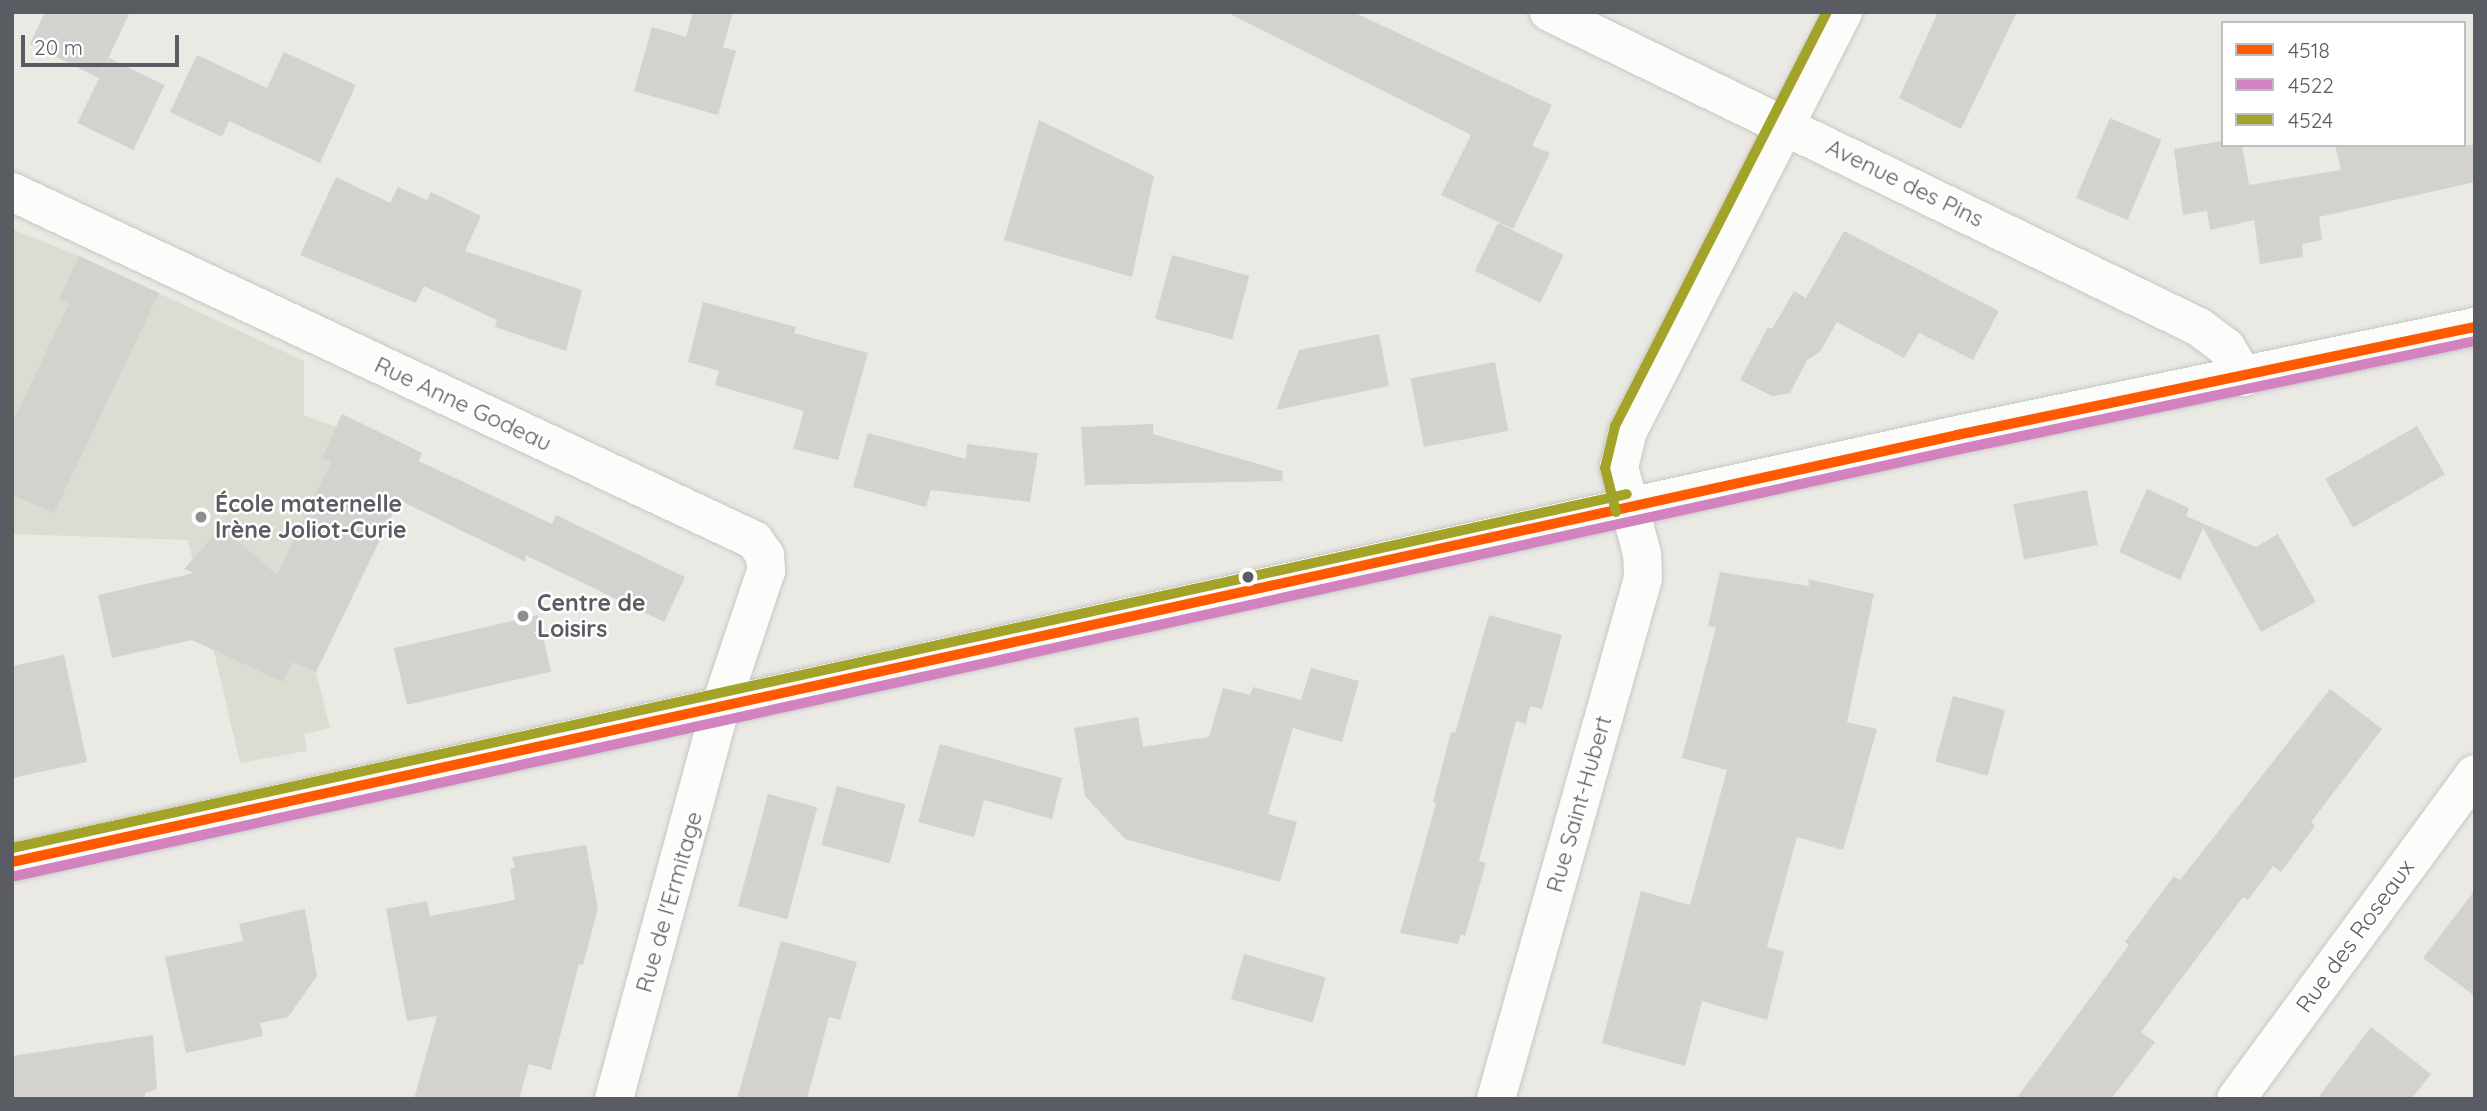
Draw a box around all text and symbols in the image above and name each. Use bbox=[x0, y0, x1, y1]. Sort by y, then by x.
scale bar bbox=[24, 21, 182, 65]
legend bbox=[2221, 21, 2466, 147]
text: 20 m bbox=[34, 34, 83, 60]
text: 4518 bbox=[2288, 37, 2330, 63]
text: 4522 bbox=[2288, 72, 2334, 98]
text: 4524 bbox=[2288, 107, 2333, 133]
street label: Avenue des Pins bbox=[1822, 133, 1988, 233]
street label: Rue Anne Godeau bbox=[370, 351, 556, 457]
place label: École maternelle Irène Joliot-Curie bbox=[215, 490, 407, 544]
marker: École maternelle Irène Joliot-Curie bbox=[193, 509, 209, 525]
unlabelled marker bbox=[1241, 570, 1255, 584]
place label: Centre de Loisirs bbox=[537, 589, 646, 643]
marker: Centre de Loisirs bbox=[515, 608, 531, 624]
street label: Rue Saint-Hubert bbox=[1541, 712, 1617, 896]
street label: Rue de l'Ermitage bbox=[630, 808, 708, 996]
street label: Rue des Roseaux bbox=[2290, 854, 2420, 1018]

